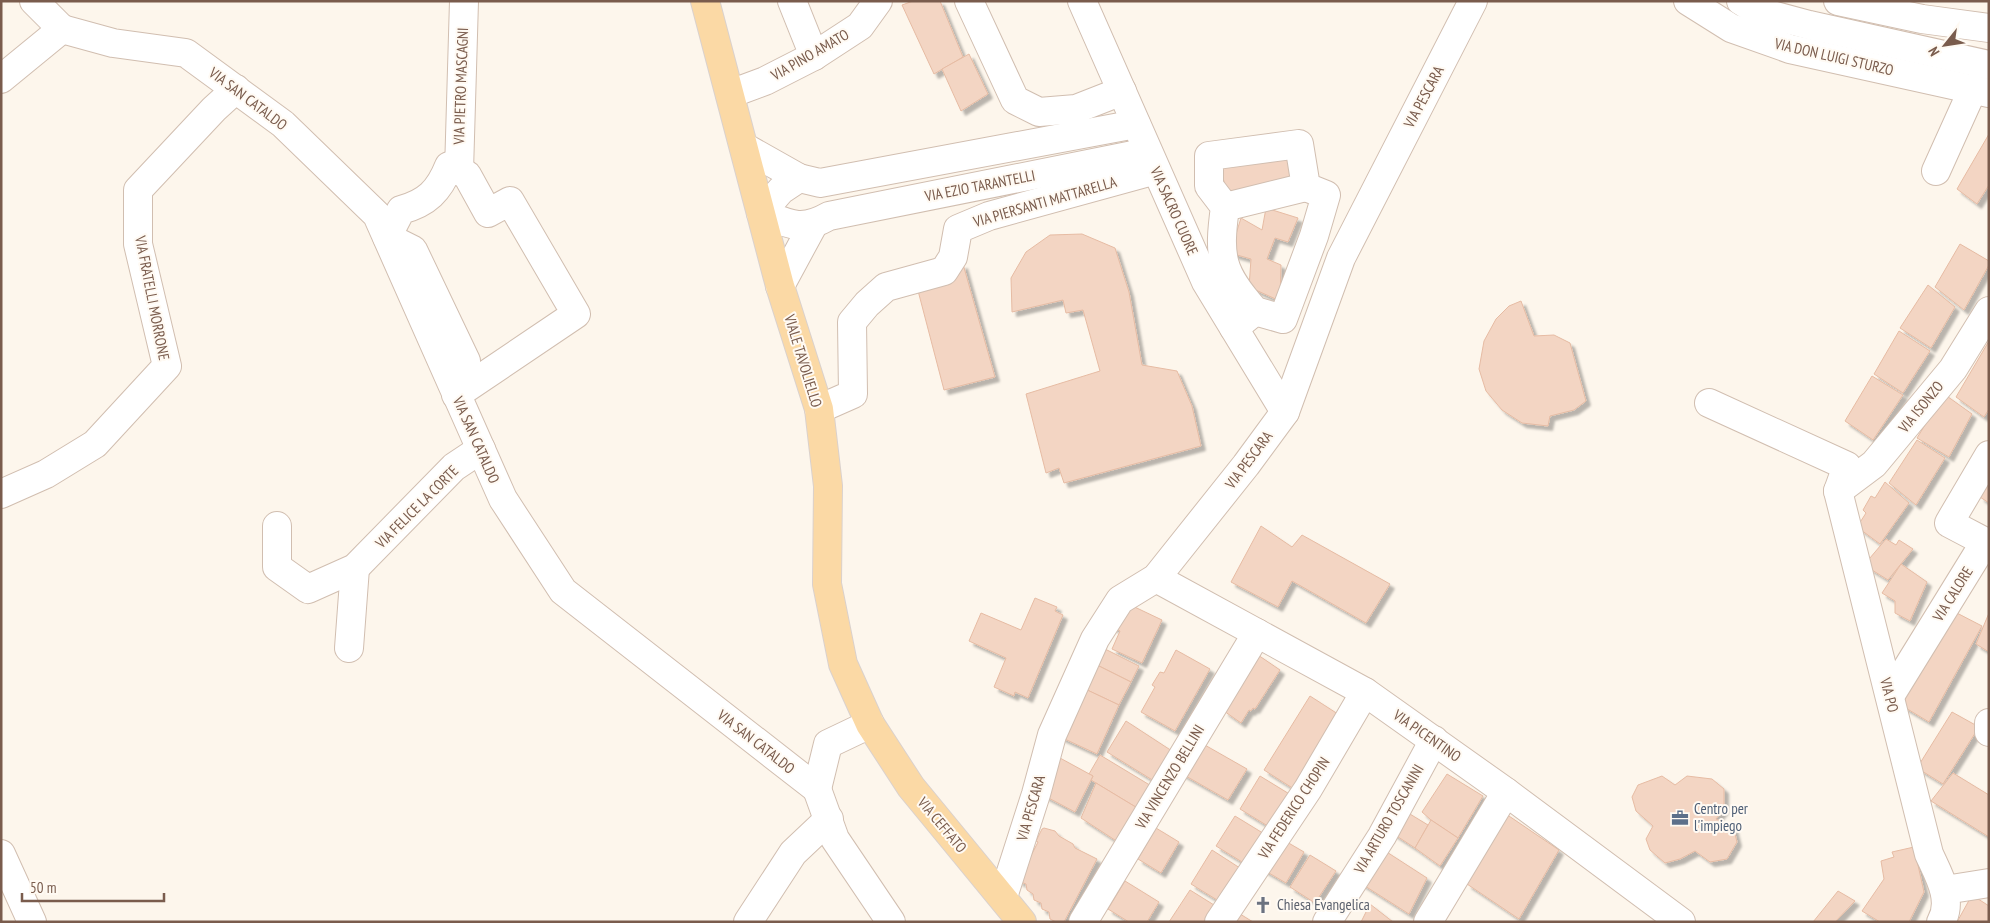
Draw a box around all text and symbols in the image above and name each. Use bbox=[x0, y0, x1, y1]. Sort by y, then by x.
north arrow bbox=[1920, 20, 1970, 70]
street label: VIA PINO AMATO bbox=[767, 25, 852, 85]
street label: VIA PIETRO MASCAGNI bbox=[449, 27, 472, 146]
street label: VIA DON LUIGI STURZO bbox=[1772, 33, 1895, 79]
text: N bbox=[1924, 44, 1943, 59]
street label: VIA SAN CATALDO bbox=[205, 62, 291, 134]
street label: VIA PESCARA bbox=[1399, 62, 1448, 132]
street label: VIA SACRO CUORE bbox=[1146, 163, 1202, 258]
street label: VIA EZIO TARANTELLI bbox=[922, 166, 1037, 206]
street label: VIA PIERSANTI MATTARELLA bbox=[970, 172, 1120, 231]
street label: VIA FRATELLI MORRONE bbox=[131, 233, 174, 362]
street label: VIALE TAVOLIELLO bbox=[780, 311, 827, 410]
street label: VIA ISONZO bbox=[1893, 377, 1947, 437]
street label: VIA SAN CATALDO bbox=[448, 393, 504, 486]
street label: VIA PESCARA bbox=[1220, 426, 1277, 493]
street label: VIA FELICE LA CORTE bbox=[370, 461, 462, 553]
street label: VIA CALORE bbox=[1928, 563, 1977, 626]
street label: VIA PO bbox=[1876, 675, 1903, 714]
street label: VIA SAN CATALDO bbox=[713, 705, 799, 778]
street label: VIA PICENTINO bbox=[1389, 705, 1465, 766]
street label: VIA VINCENZO BELLINI bbox=[1130, 721, 1208, 833]
street label: VIA FEDERICO CHOPIN bbox=[1253, 753, 1333, 863]
street label: VIA ARTURO TOSCANINI bbox=[1349, 761, 1428, 878]
street label: VIA PESCARA bbox=[1012, 772, 1049, 844]
street label: VIA CEFFATO bbox=[913, 792, 971, 856]
place label: Centro per l'impiego bbox=[1694, 799, 1749, 835]
office icon: Centro per l'impiego bbox=[1670, 808, 1690, 828]
scale bar bbox=[22, 870, 165, 902]
text: 50 m bbox=[30, 878, 56, 897]
church icon: Chiesa Evangelica bbox=[1253, 895, 1273, 915]
place label: Chiesa Evangelica bbox=[1277, 895, 1370, 914]

